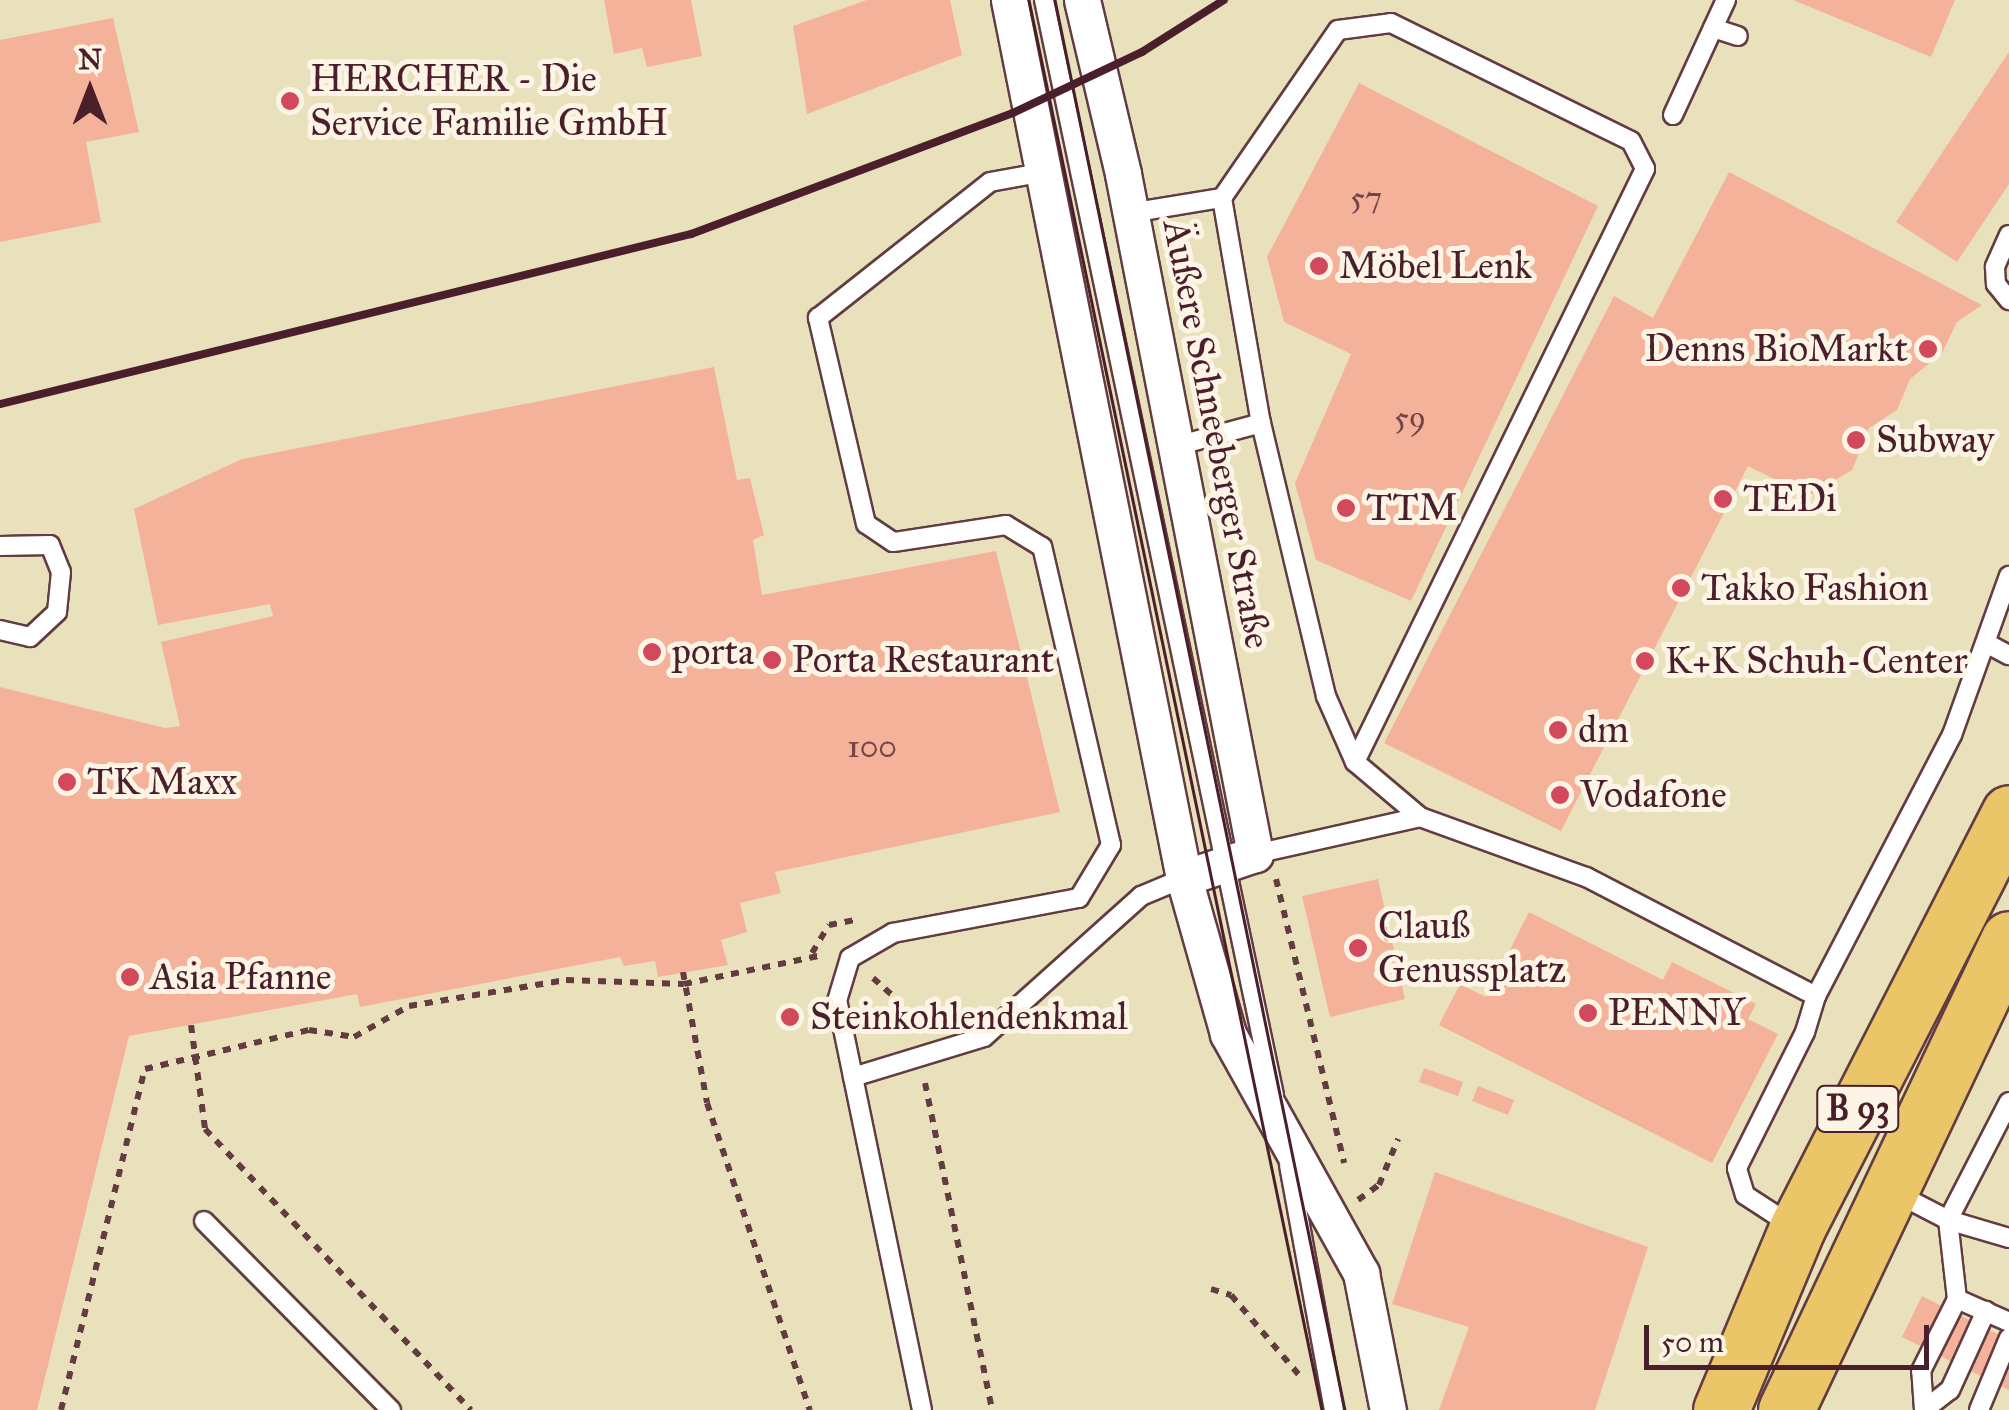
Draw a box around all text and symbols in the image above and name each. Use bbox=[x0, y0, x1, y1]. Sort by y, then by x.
north arrow bbox=[40, 40, 140, 140]
text: N bbox=[78, 42, 102, 77]
place label: HERCHER - Die Service Familie GmbH bbox=[310, 56, 668, 146]
marker: HERCHER - Die Service Familie GmbH bbox=[279, 90, 301, 112]
house number: 57 bbox=[1350, 179, 1382, 217]
street label: Äußere Schneeberger Straße bbox=[1153, 216, 1281, 652]
place label: Möbel Lenk bbox=[1339, 243, 1532, 289]
marker: Möbel Lenk bbox=[1308, 255, 1330, 277]
place label: Denns BioMarkt bbox=[1645, 326, 1908, 372]
marker: Denns BioMarkt bbox=[1917, 338, 1939, 360]
house number: 59 bbox=[1394, 399, 1426, 437]
place label: Subway bbox=[1876, 417, 1994, 463]
marker: Subway bbox=[1845, 429, 1867, 451]
place label: TEDi bbox=[1743, 476, 1837, 522]
place label: TTM bbox=[1366, 485, 1458, 531]
marker: TEDi bbox=[1712, 488, 1734, 510]
marker: TTM bbox=[1335, 497, 1357, 519]
place label: Takko Fashion bbox=[1701, 565, 1929, 611]
marker: Takko Fashion bbox=[1670, 577, 1692, 599]
place label: porta bbox=[672, 629, 754, 675]
place label: Porta Restaurant bbox=[792, 637, 1054, 683]
place label: K+K Schuh-Center bbox=[1665, 638, 1967, 684]
marker: porta bbox=[641, 641, 663, 663]
marker: Porta Restaurant bbox=[761, 649, 783, 671]
marker: K+K Schuh-Center bbox=[1634, 650, 1656, 672]
place label: dm bbox=[1578, 707, 1629, 753]
marker: dm bbox=[1547, 719, 1569, 741]
house number: 100 bbox=[847, 728, 897, 766]
place label: TK Maxx bbox=[87, 759, 237, 805]
marker: TK Maxx bbox=[56, 771, 78, 793]
place label: Vodafone bbox=[1580, 772, 1727, 818]
marker: Vodafone bbox=[1549, 784, 1571, 806]
place label: Clauß Genussplatz bbox=[1378, 903, 1566, 992]
marker: Clauß Genussplatz bbox=[1347, 937, 1369, 959]
place label: Asia Pfanne bbox=[150, 954, 332, 1000]
marker: Asia Pfanne bbox=[119, 966, 141, 988]
place label: PENNY bbox=[1608, 990, 1746, 1036]
place label: Steinkohlendenkmal bbox=[810, 994, 1128, 1040]
marker: PENNY bbox=[1577, 1002, 1599, 1024]
marker: Steinkohlendenkmal bbox=[779, 1006, 801, 1028]
road number: B 93 bbox=[1816, 1079, 1900, 1139]
scale bar bbox=[1649, 1305, 1934, 1367]
text: 50 m bbox=[1661, 1324, 1724, 1360]

